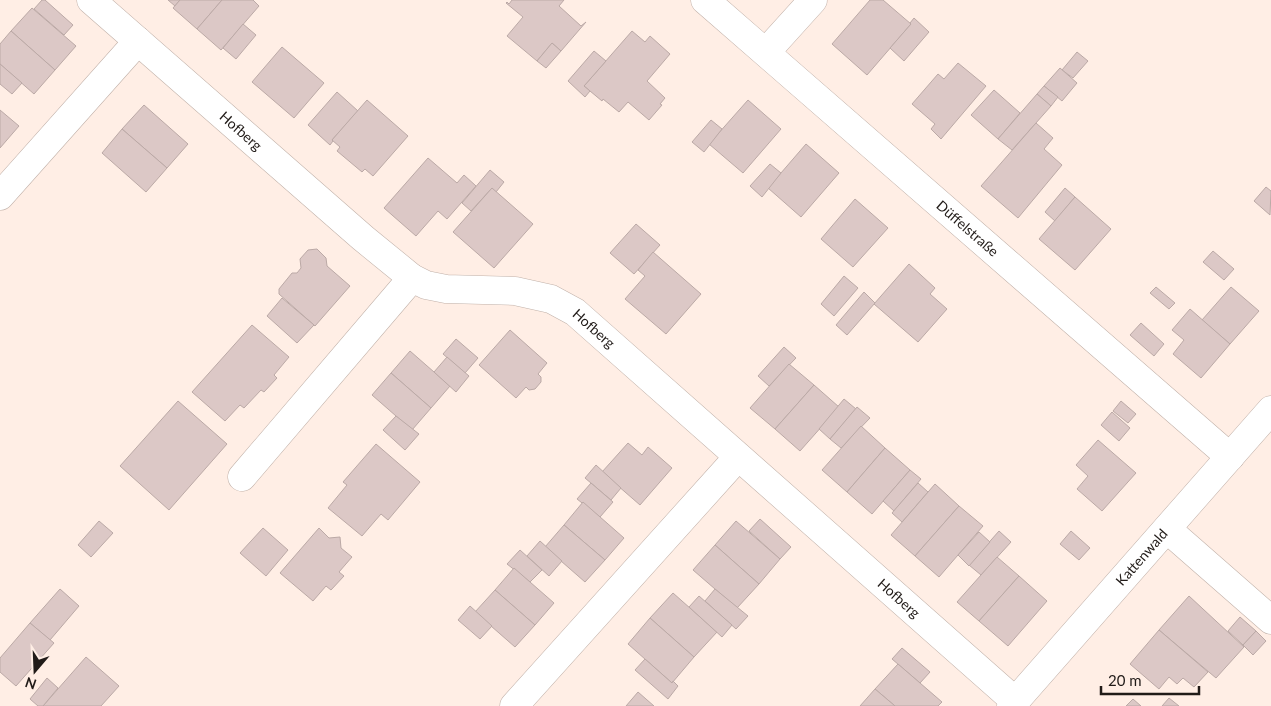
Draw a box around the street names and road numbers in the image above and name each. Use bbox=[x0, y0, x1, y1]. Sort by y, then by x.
street label: Hofberg bbox=[216, 108, 266, 154]
street label: Düffelstraße bbox=[933, 197, 1002, 260]
street label: Hofberg bbox=[569, 305, 619, 351]
street label: Kattenwald bbox=[1112, 525, 1171, 589]
street label: Hofberg bbox=[874, 575, 924, 621]

